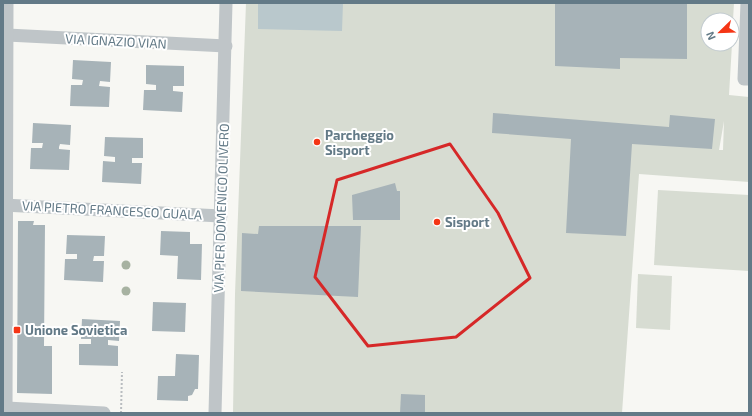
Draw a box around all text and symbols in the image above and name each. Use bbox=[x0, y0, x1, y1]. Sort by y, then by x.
north arrow bbox=[700, 12, 740, 52]
street label: VIA IGNAZIO VIAN bbox=[65, 30, 167, 52]
text: N bbox=[703, 30, 718, 42]
street label: VIA PIER DOMENICO OLIVERO bbox=[210, 123, 232, 293]
place label: Parcheggio Sisport bbox=[325, 127, 394, 158]
marker: Parcheggio Sisport bbox=[312, 137, 322, 147]
street label: VIA PIETRO FRANCESCO GUALA bbox=[22, 197, 202, 223]
place label: Sisport bbox=[445, 214, 490, 230]
marker: Sisport bbox=[432, 217, 442, 227]
place label: Unione Sovietica bbox=[25, 322, 127, 338]
marker: Unione Sovietica bbox=[12, 325, 22, 335]

